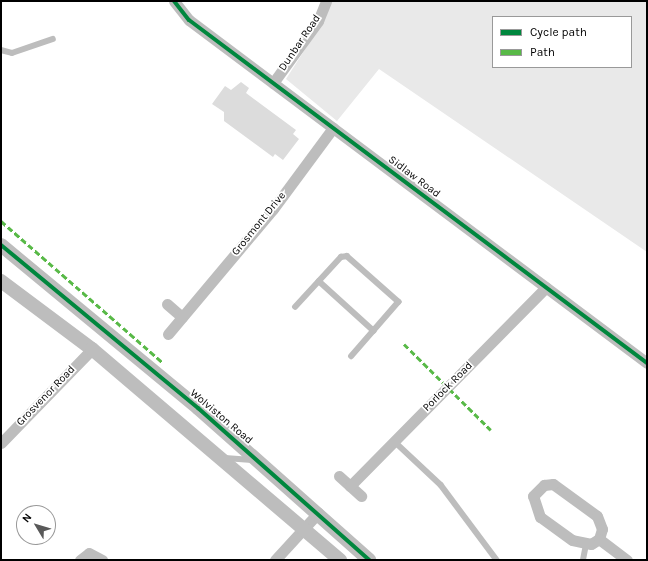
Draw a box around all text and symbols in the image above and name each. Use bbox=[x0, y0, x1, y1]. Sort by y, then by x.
street label: Dunbar Road bbox=[276, 12, 324, 74]
legend bbox=[492, 16, 632, 68]
text: Cycle path bbox=[530, 25, 587, 39]
text: Path bbox=[530, 45, 555, 59]
street label: Sidlaw Road bbox=[385, 153, 443, 201]
street label: Grosmont Drive bbox=[229, 189, 289, 259]
street label: Porlock Road bbox=[420, 359, 476, 415]
street label: Grosvenor Road bbox=[14, 363, 78, 429]
street label: Wolviston Road bbox=[187, 387, 255, 447]
north arrow bbox=[16, 505, 56, 545]
text: N bbox=[19, 511, 34, 525]

